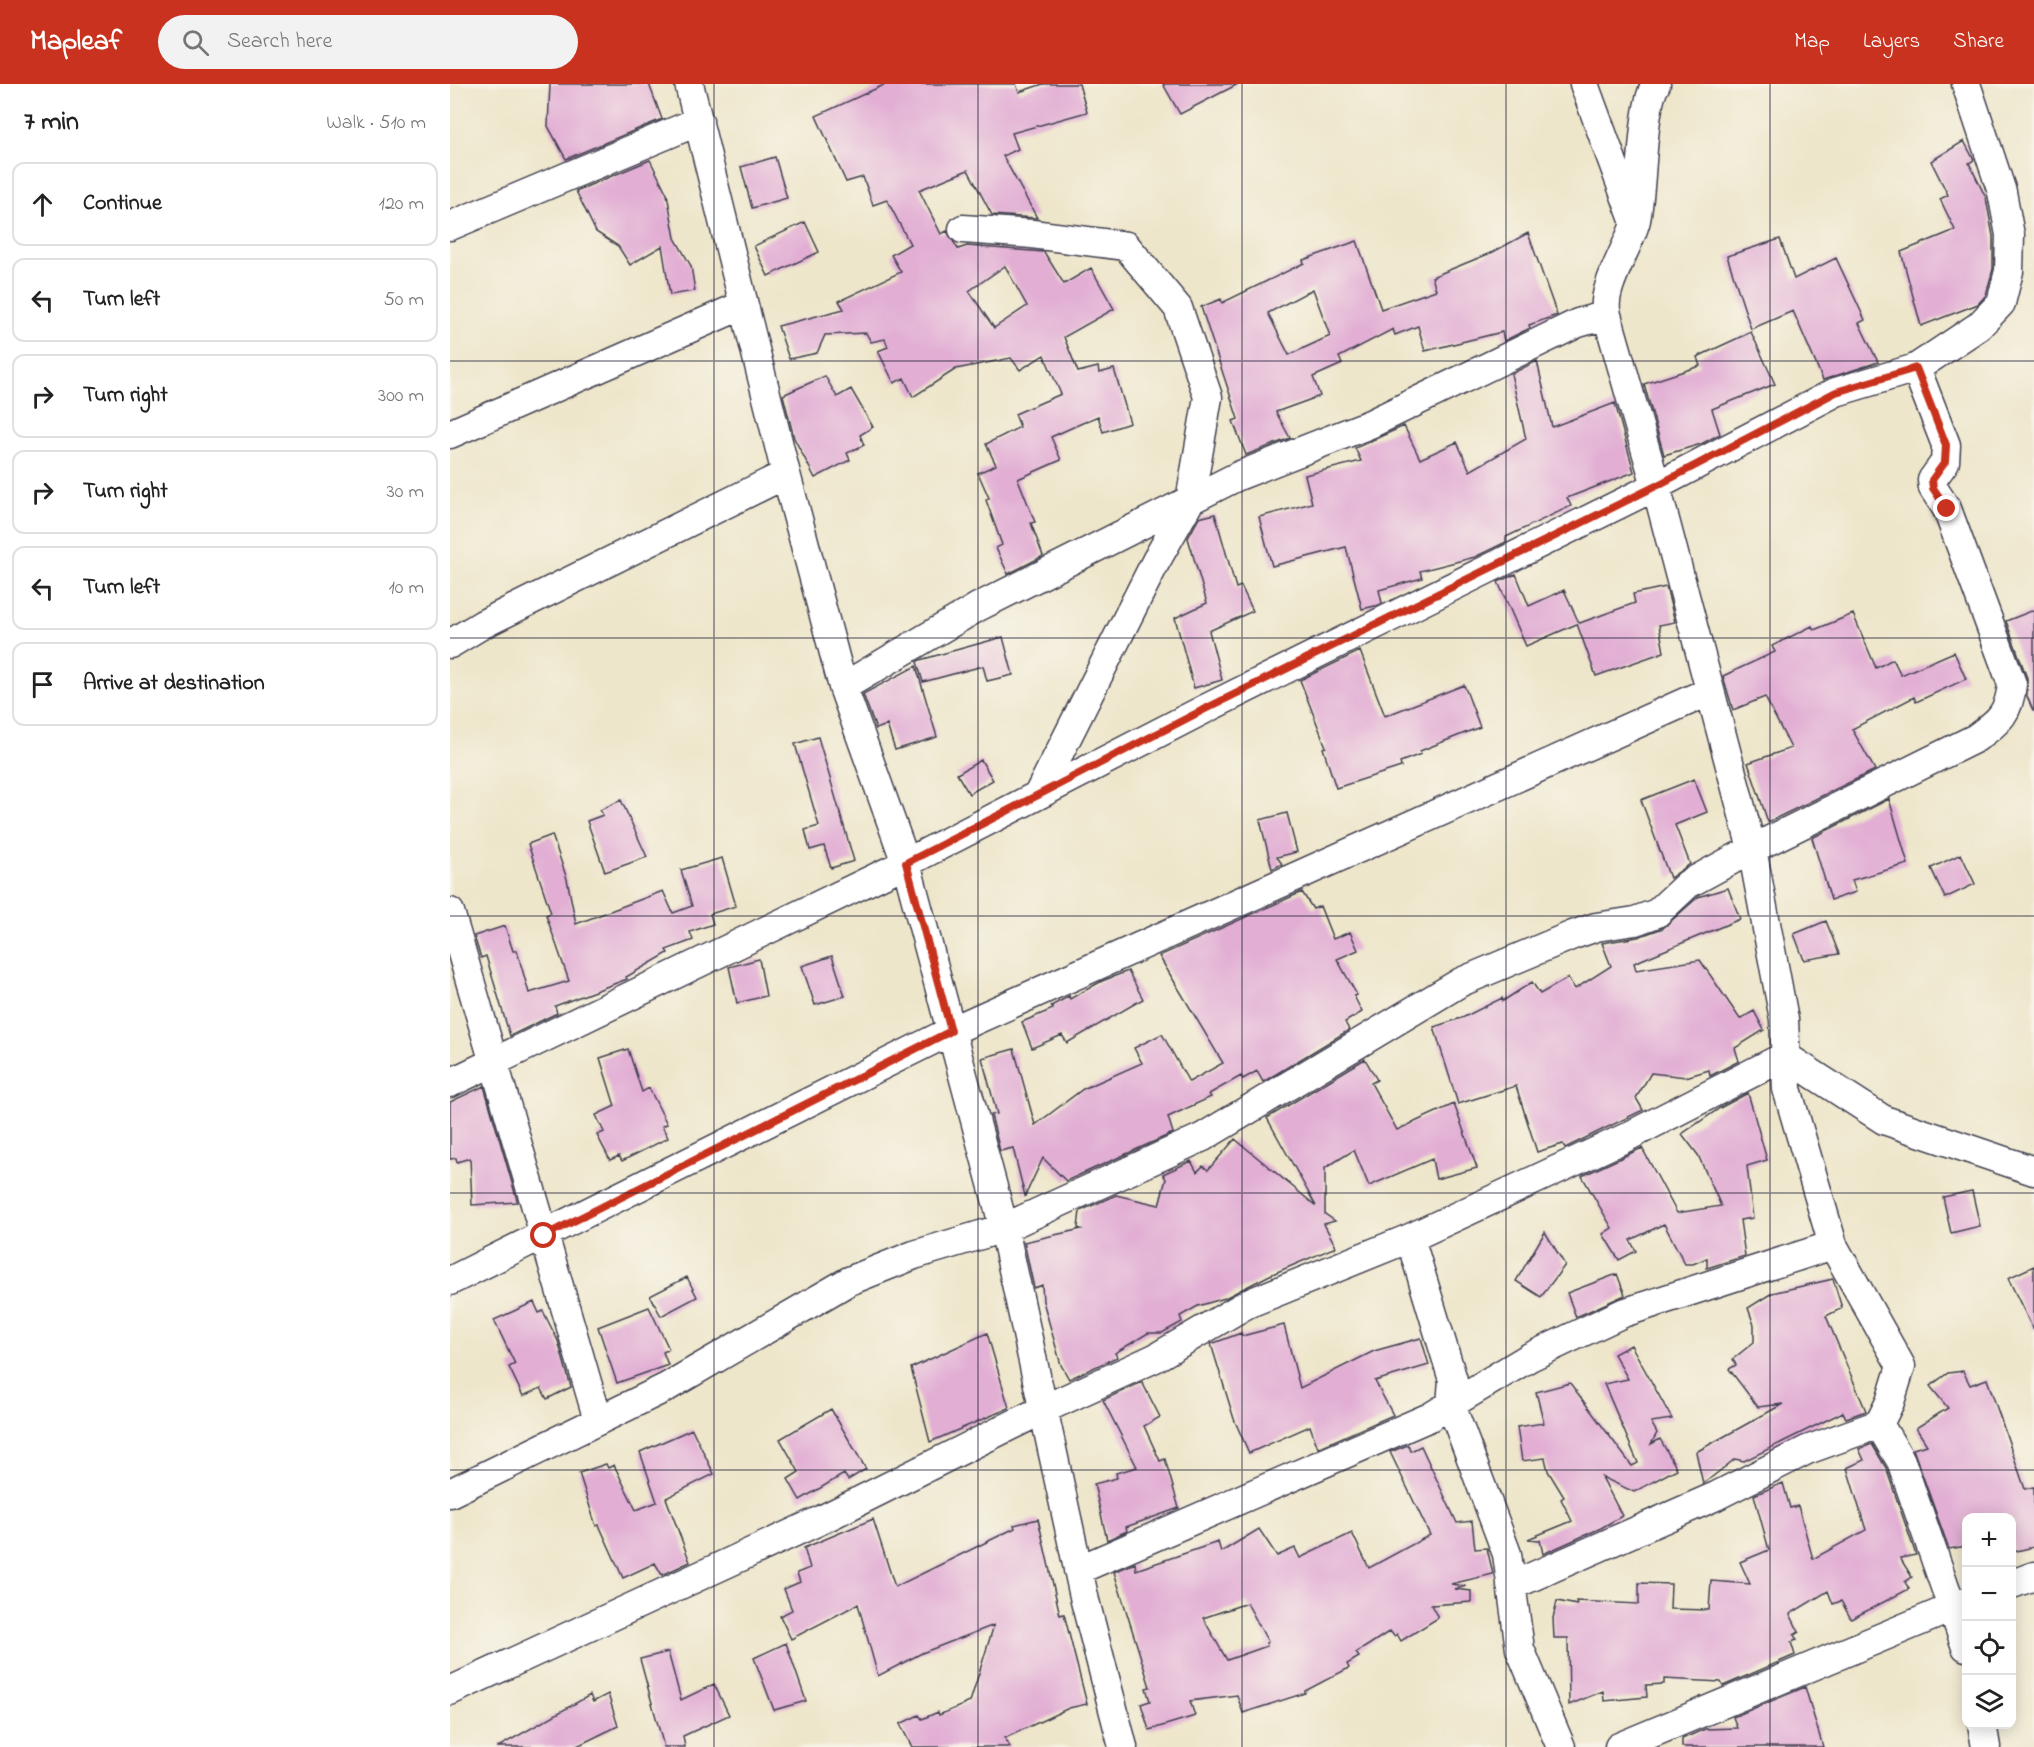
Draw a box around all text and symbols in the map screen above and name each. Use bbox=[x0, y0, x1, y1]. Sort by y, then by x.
search box bbox=[158, 15, 578, 69]
text: Mapleaf bbox=[30, 22, 122, 63]
icon: search bbox=[179, 26, 212, 59]
text: Search here bbox=[227, 26, 332, 58]
text: Map bbox=[1794, 27, 1830, 57]
text: Layers bbox=[1863, 27, 1920, 57]
text: Share bbox=[1953, 27, 2004, 57]
text: 7 min bbox=[24, 104, 79, 142]
text: Walk · 510 m bbox=[326, 109, 426, 138]
icon: ahead bbox=[26, 188, 59, 221]
text: Continue bbox=[83, 188, 162, 220]
text: 120 m bbox=[379, 190, 424, 219]
icon: left bbox=[26, 284, 59, 317]
text: Turn left bbox=[83, 284, 160, 316]
text: 50 m bbox=[383, 286, 424, 315]
icon: right bbox=[26, 380, 59, 413]
text: Turn right bbox=[83, 380, 168, 412]
text: 300 m bbox=[378, 382, 424, 411]
icon: right bbox=[26, 476, 59, 509]
text: Turn right bbox=[83, 476, 168, 508]
text: 30 m bbox=[387, 478, 424, 507]
route end bbox=[1933, 495, 1959, 521]
icon: left bbox=[26, 572, 59, 605]
text: Turn left bbox=[83, 572, 160, 604]
text: 10 m bbox=[388, 574, 424, 603]
icon: arrive bbox=[26, 668, 59, 701]
text: Arrive at destination bbox=[83, 668, 265, 700]
route start bbox=[530, 1222, 556, 1248]
map controls bbox=[1962, 1513, 2016, 1729]
button: + bbox=[1962, 1513, 2016, 1567]
button: − bbox=[1962, 1567, 2016, 1621]
button: locate bbox=[1962, 1621, 2016, 1675]
button: layers bbox=[1962, 1675, 2016, 1729]

